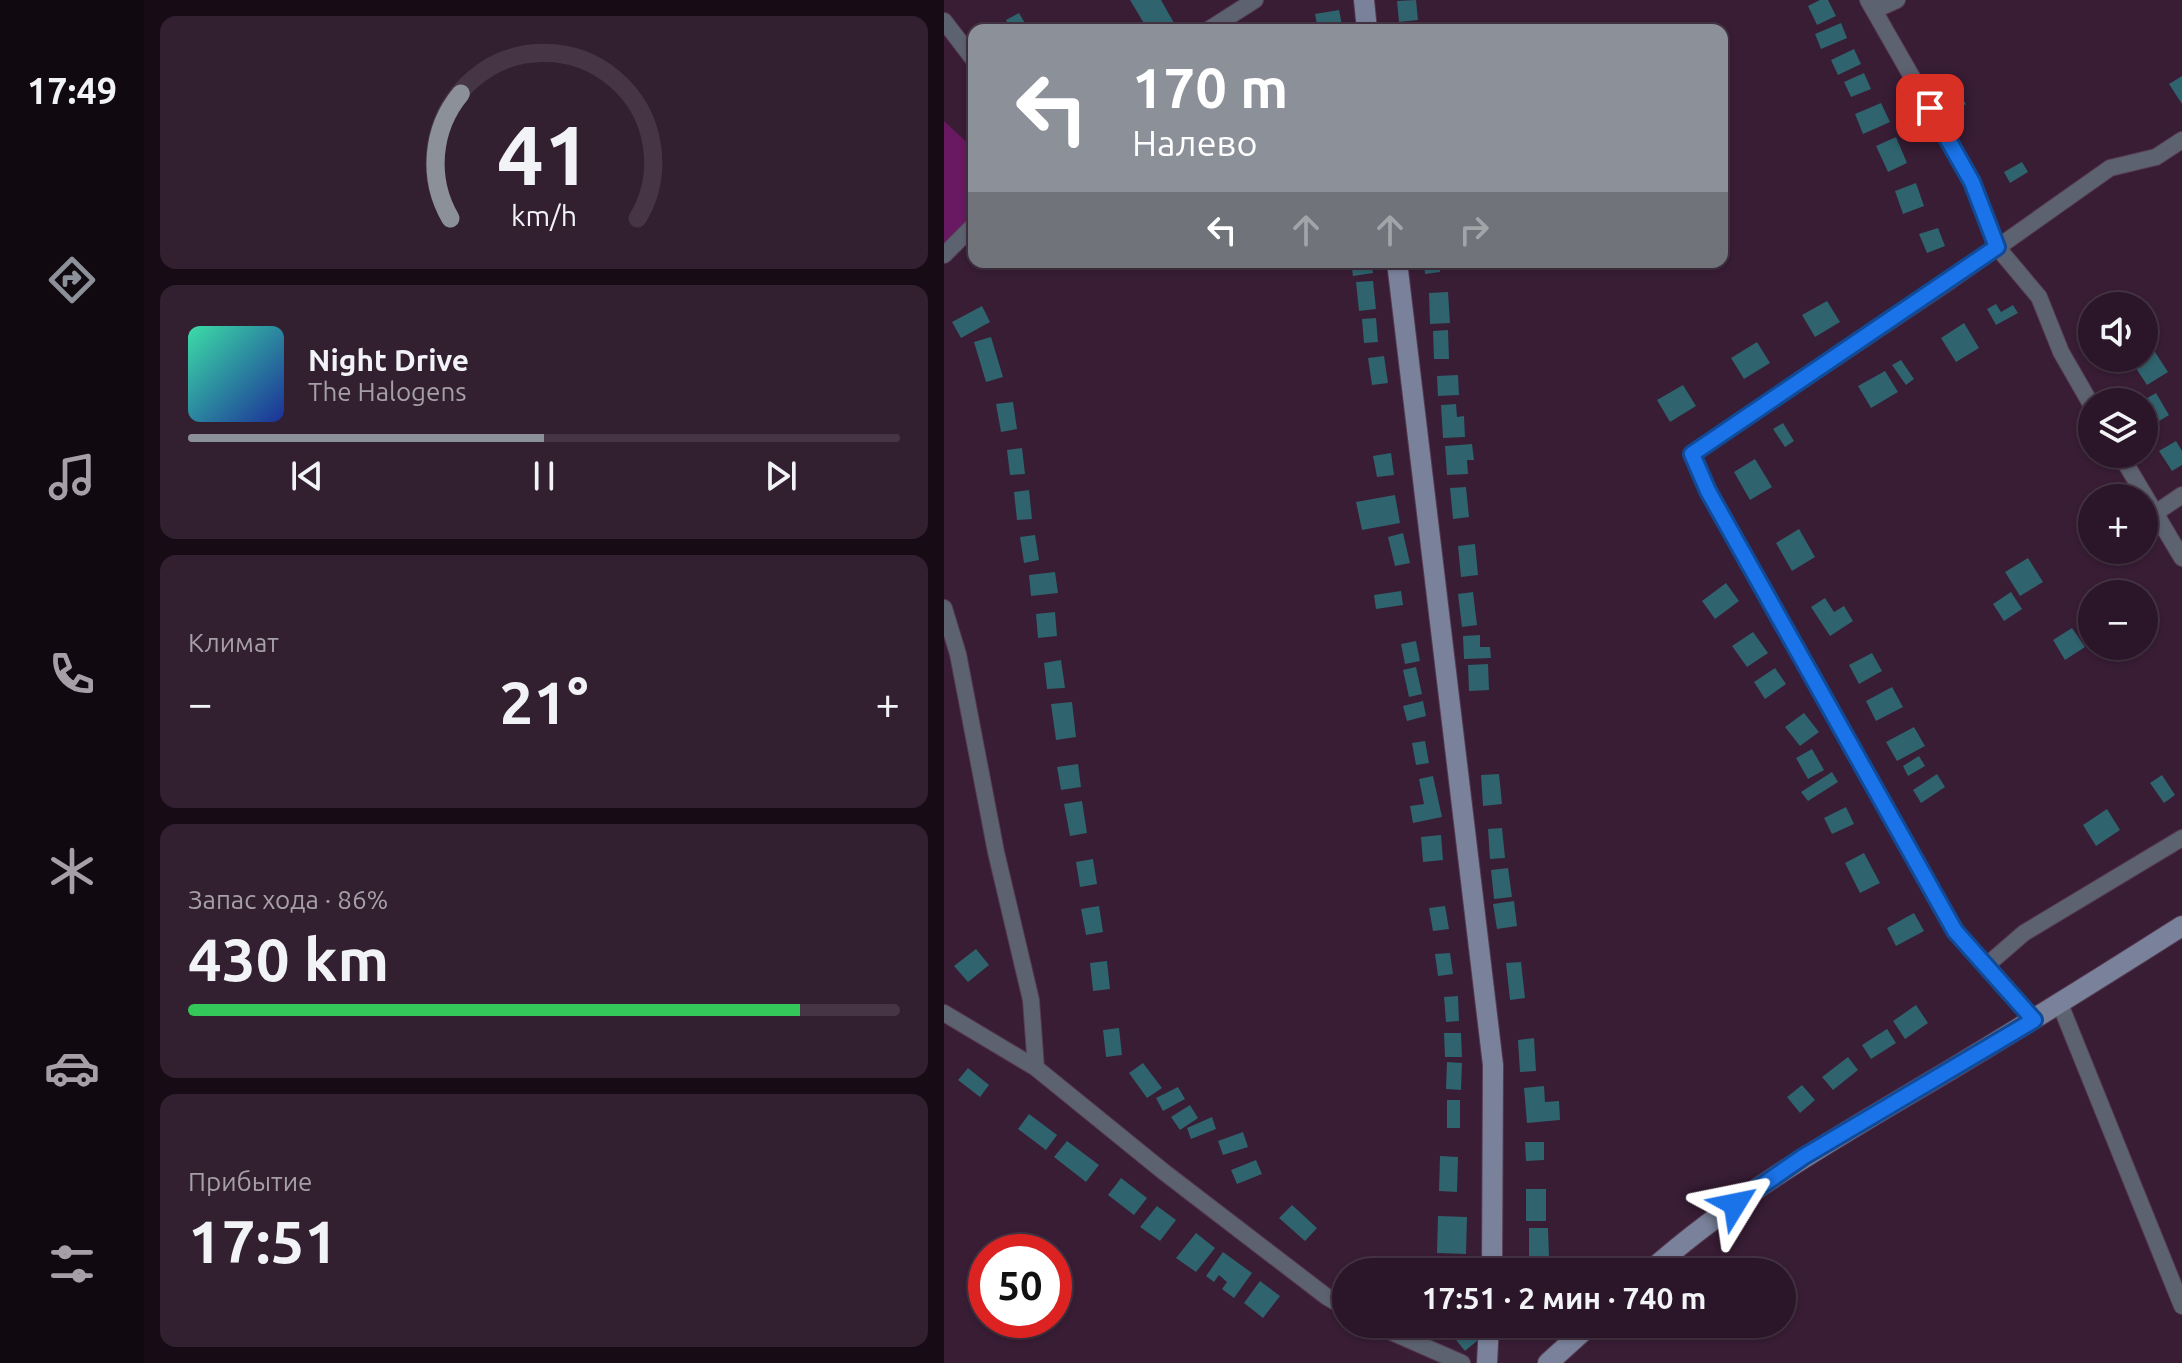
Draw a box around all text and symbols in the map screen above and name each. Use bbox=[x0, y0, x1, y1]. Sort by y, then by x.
icon: left bbox=[1000, 56, 1104, 160]
text: 170 m bbox=[1132, 56, 1288, 119]
text: 17:49 bbox=[27, 70, 117, 111]
pin bbox=[1896, 74, 1964, 142]
icon: arrive bbox=[1908, 86, 1952, 130]
text: 41 bbox=[497, 106, 591, 200]
text: Налево bbox=[1132, 122, 1257, 163]
text: km/h bbox=[511, 199, 577, 231]
icon: left bbox=[1200, 208, 1244, 252]
icon: ahead bbox=[1284, 208, 1328, 252]
icon: ahead bbox=[1368, 208, 1412, 252]
icon: right bbox=[1452, 208, 1496, 252]
icon: directions bbox=[44, 252, 100, 308]
map controls bbox=[2078, 292, 2158, 660]
button: sound bbox=[2078, 292, 2158, 372]
text: Night Drive bbox=[308, 343, 469, 377]
text: The Halogens bbox=[308, 377, 467, 406]
button: layers bbox=[2078, 388, 2158, 468]
icon: music bbox=[44, 449, 100, 505]
icon: previous bbox=[285, 454, 329, 498]
icon: pause bbox=[522, 454, 566, 498]
icon: next bbox=[759, 454, 803, 498]
button: + bbox=[2078, 484, 2158, 564]
button: − bbox=[2078, 580, 2158, 660]
text: Климат bbox=[188, 628, 279, 657]
icon: phone bbox=[44, 646, 100, 702]
text: 21° bbox=[500, 668, 588, 735]
text: − bbox=[188, 678, 213, 727]
text: + bbox=[875, 678, 900, 727]
icon: climate bbox=[44, 843, 100, 899]
text: Запас хода · 86% bbox=[188, 885, 388, 914]
text: 430 km bbox=[188, 925, 389, 992]
icon: car bbox=[44, 1040, 100, 1096]
position arrow bbox=[1693, 1162, 1777, 1246]
text: Прибытие bbox=[188, 1167, 312, 1196]
text: 17:51 bbox=[188, 1207, 338, 1274]
speed limit sign: 50 bbox=[968, 1234, 1072, 1338]
icon: filters bbox=[44, 1236, 100, 1292]
text: 17:51 · 2 мин · 740 m bbox=[1422, 1281, 1706, 1315]

